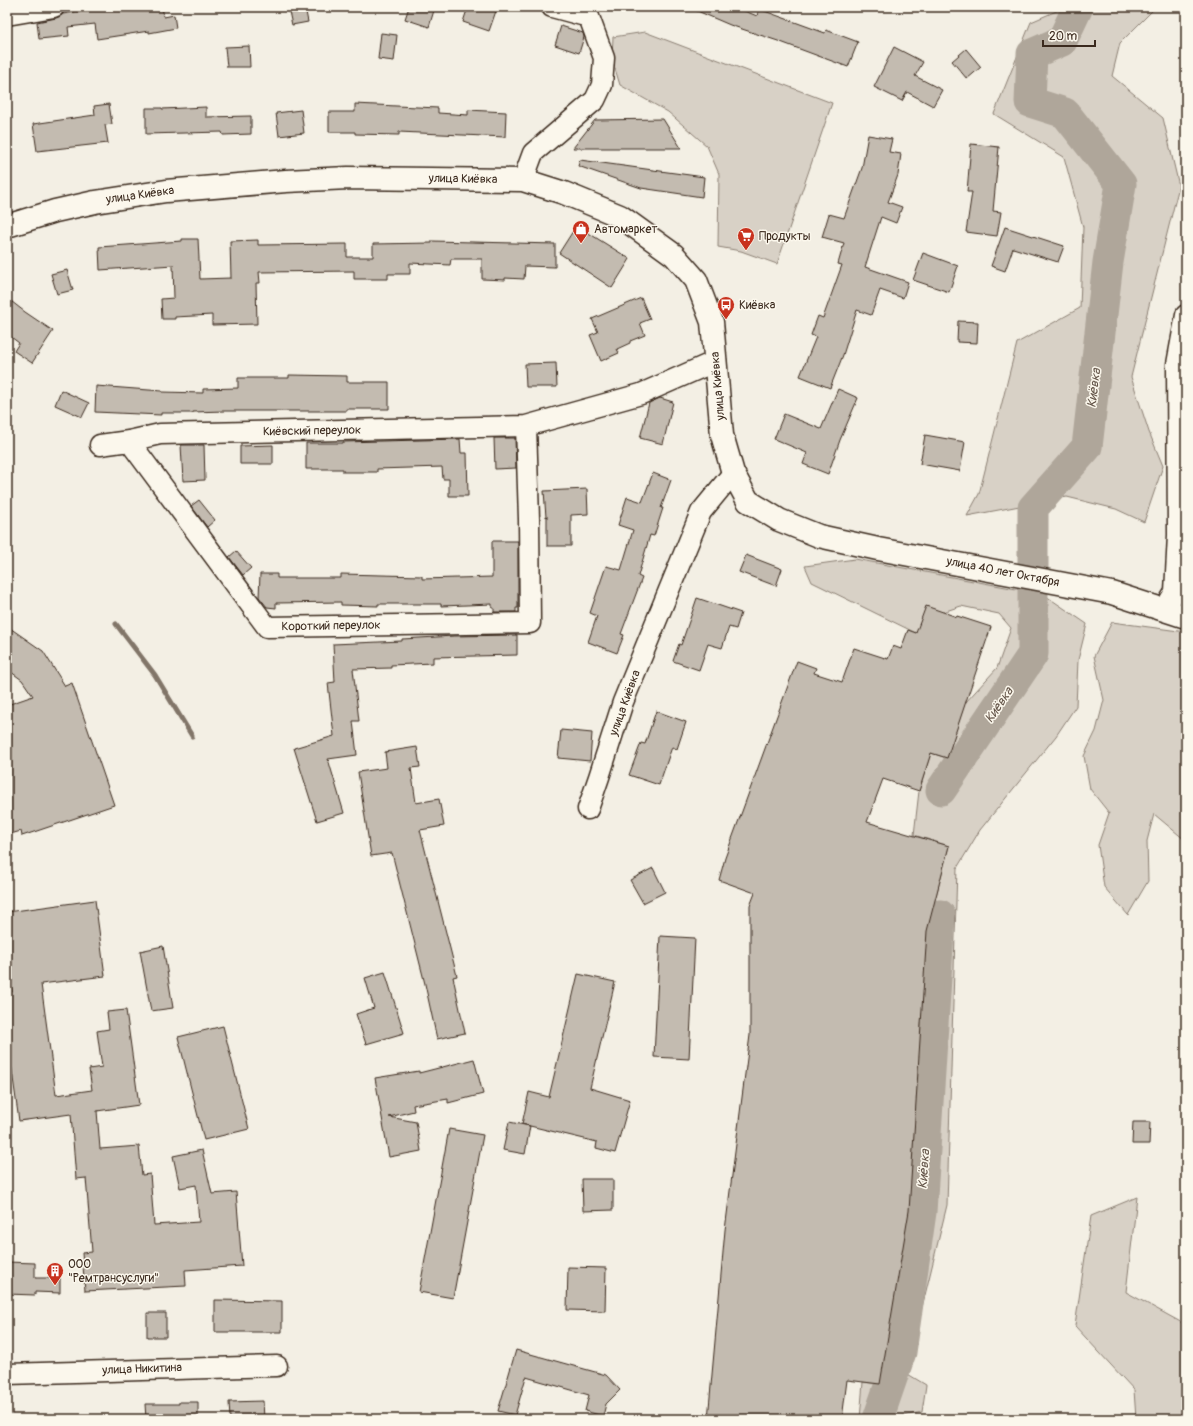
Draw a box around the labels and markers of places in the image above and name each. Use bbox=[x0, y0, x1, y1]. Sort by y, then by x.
shop icon: Автомаркет bbox=[571, 219, 591, 244]
place label: Автомаркет bbox=[594, 222, 657, 237]
supermarket icon: Продукты bbox=[736, 226, 756, 251]
place label: Продукты bbox=[759, 229, 811, 244]
bus stop icon: Киёвка bbox=[716, 295, 736, 320]
place label: Киёвка bbox=[739, 298, 776, 313]
place label: ООО "Ремтрансуслуги" bbox=[68, 1257, 159, 1286]
building icon: ООО "Ремтрансуслуги" bbox=[45, 1261, 65, 1286]

